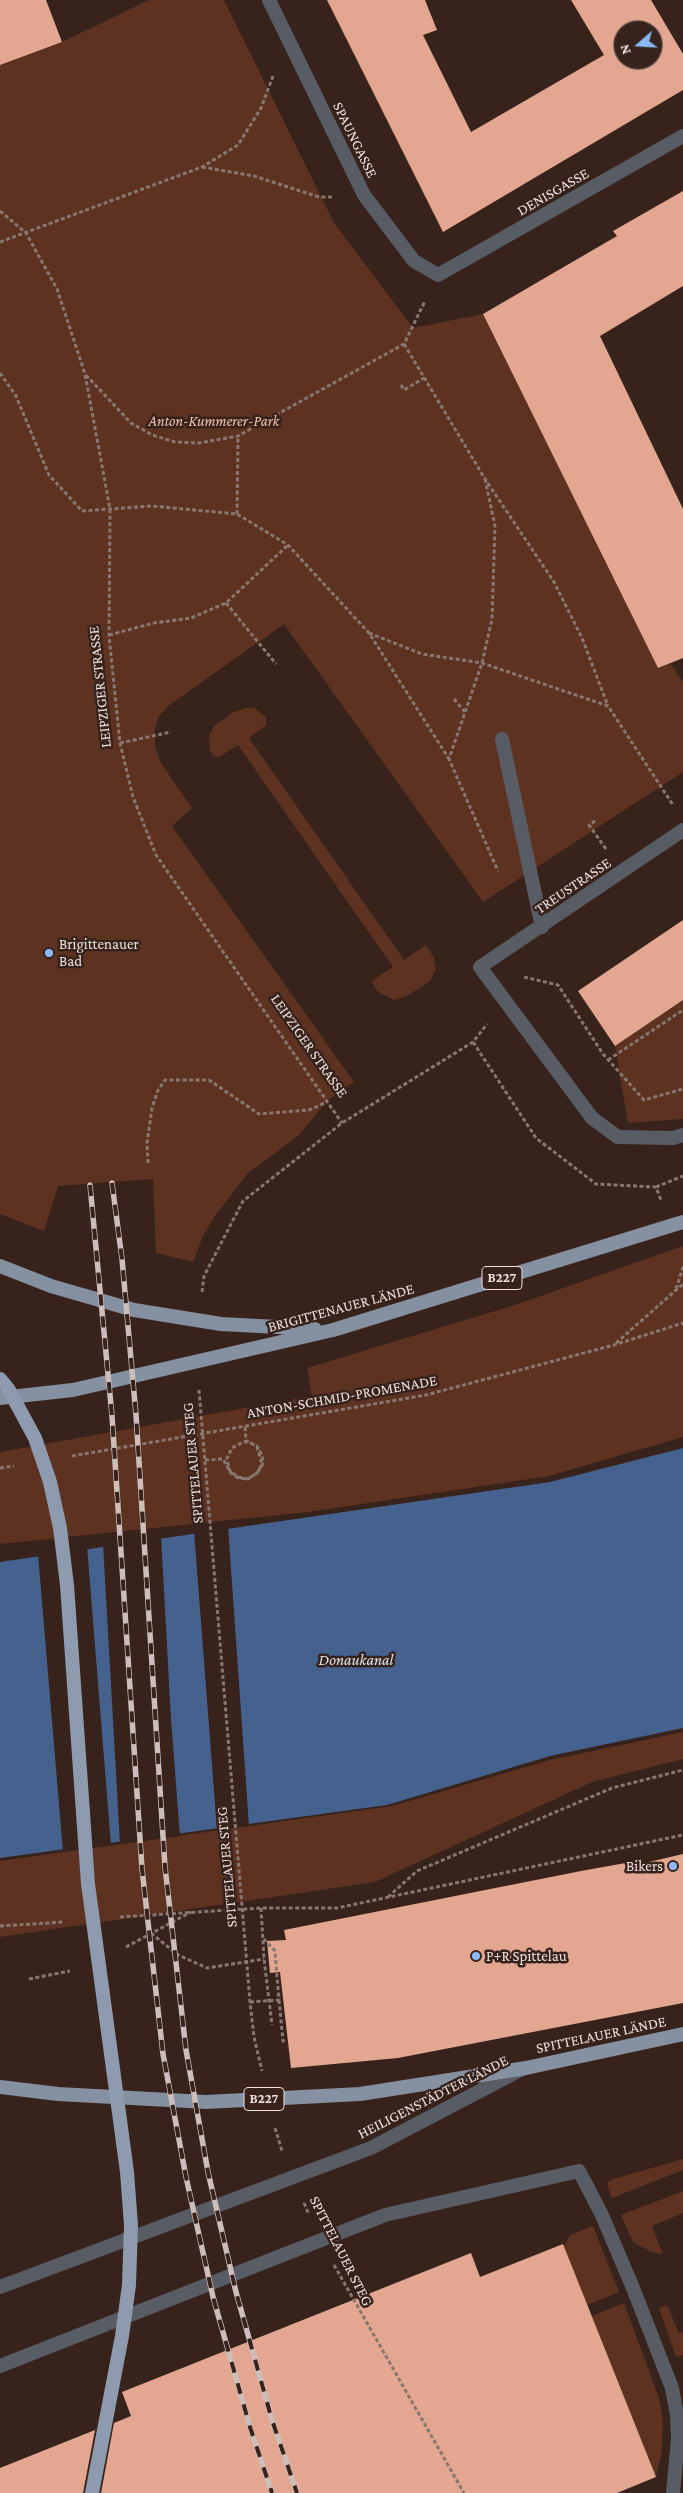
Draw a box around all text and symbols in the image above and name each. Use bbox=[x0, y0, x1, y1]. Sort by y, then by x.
north arrow bbox=[613, 20, 663, 70]
text: N bbox=[616, 42, 634, 57]
street label: SPAUNGASSE bbox=[329, 99, 381, 181]
street label: DENISGASSE bbox=[514, 164, 592, 220]
park label: Anton-Kummerer-Park bbox=[149, 412, 279, 430]
street label: LEIPZIGER STRASSE bbox=[85, 625, 115, 749]
street label: TREUSTRASSE bbox=[532, 854, 614, 918]
place label: Brigittenauer Bad bbox=[59, 935, 139, 970]
marker: Brigittenauer Bad bbox=[43, 947, 55, 959]
street label: LEIPZIGER STRASSE bbox=[267, 991, 351, 1101]
road number: B227 bbox=[482, 1266, 522, 1290]
street label: BRIGITTENAUER LÄNDE bbox=[266, 1280, 416, 1336]
street label: ANTON-SCHMID-PROMENADE bbox=[245, 1371, 439, 1423]
street label: SPITTELAUER STEG bbox=[179, 1402, 207, 1524]
water label: Donaukanal bbox=[318, 1650, 394, 1670]
street label: SPITTELAUER STEG bbox=[213, 1806, 241, 1928]
place label: Bikers bbox=[626, 1857, 663, 1875]
marker: Bikers bbox=[667, 1860, 679, 1872]
place label: P+R Spittelau bbox=[486, 1947, 567, 1965]
marker: P+R Spittelau bbox=[470, 1950, 482, 1962]
street label: SPITTELAUER LÄNDE bbox=[534, 2012, 668, 2058]
street label: HEILIGENSTÄDTER LÄNDE bbox=[355, 2051, 511, 2143]
road number: B227 bbox=[244, 2088, 284, 2110]
street label: SPITTELAUER STEG bbox=[305, 2193, 377, 2309]

